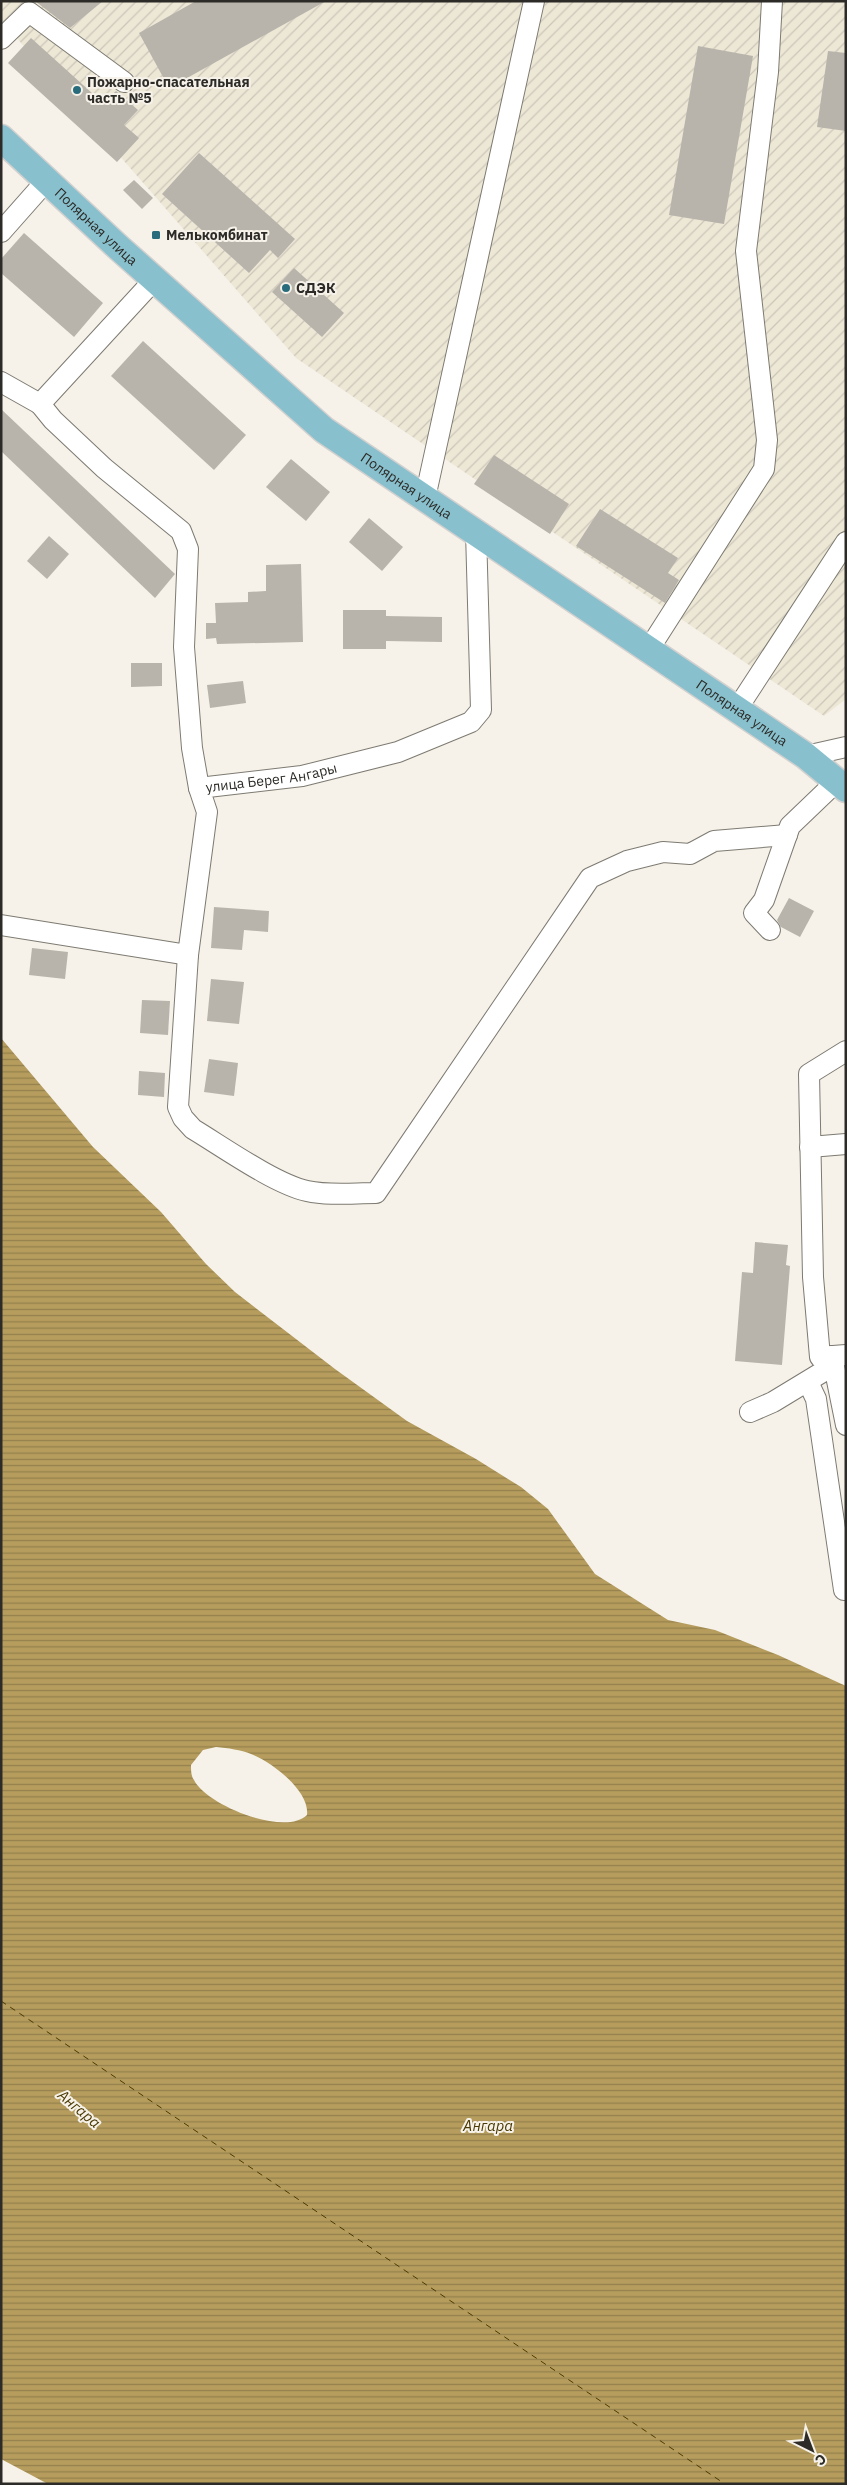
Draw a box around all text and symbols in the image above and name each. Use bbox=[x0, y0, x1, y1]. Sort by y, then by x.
place label: Пожарно-спасательная часть №5 bbox=[87, 73, 250, 107]
marker: Пожарно-спасательная часть №5 bbox=[71, 84, 83, 96]
street label: Полярная улица bbox=[51, 184, 142, 270]
place label: Мелькомбинат bbox=[166, 226, 268, 244]
marker: Мелькомбинат bbox=[150, 229, 162, 241]
place label: СДЭК bbox=[296, 279, 335, 297]
marker: СДЭК bbox=[280, 282, 292, 294]
street label: Полярная улица bbox=[357, 449, 456, 523]
street label: Полярная улица bbox=[693, 675, 791, 750]
street label: улица Берег Ангары bbox=[205, 759, 339, 796]
water label: Ангара bbox=[53, 2085, 105, 2132]
water label: Ангара bbox=[462, 2116, 513, 2135]
north arrow bbox=[787, 2425, 837, 2475]
text: С bbox=[811, 2450, 830, 2469]

